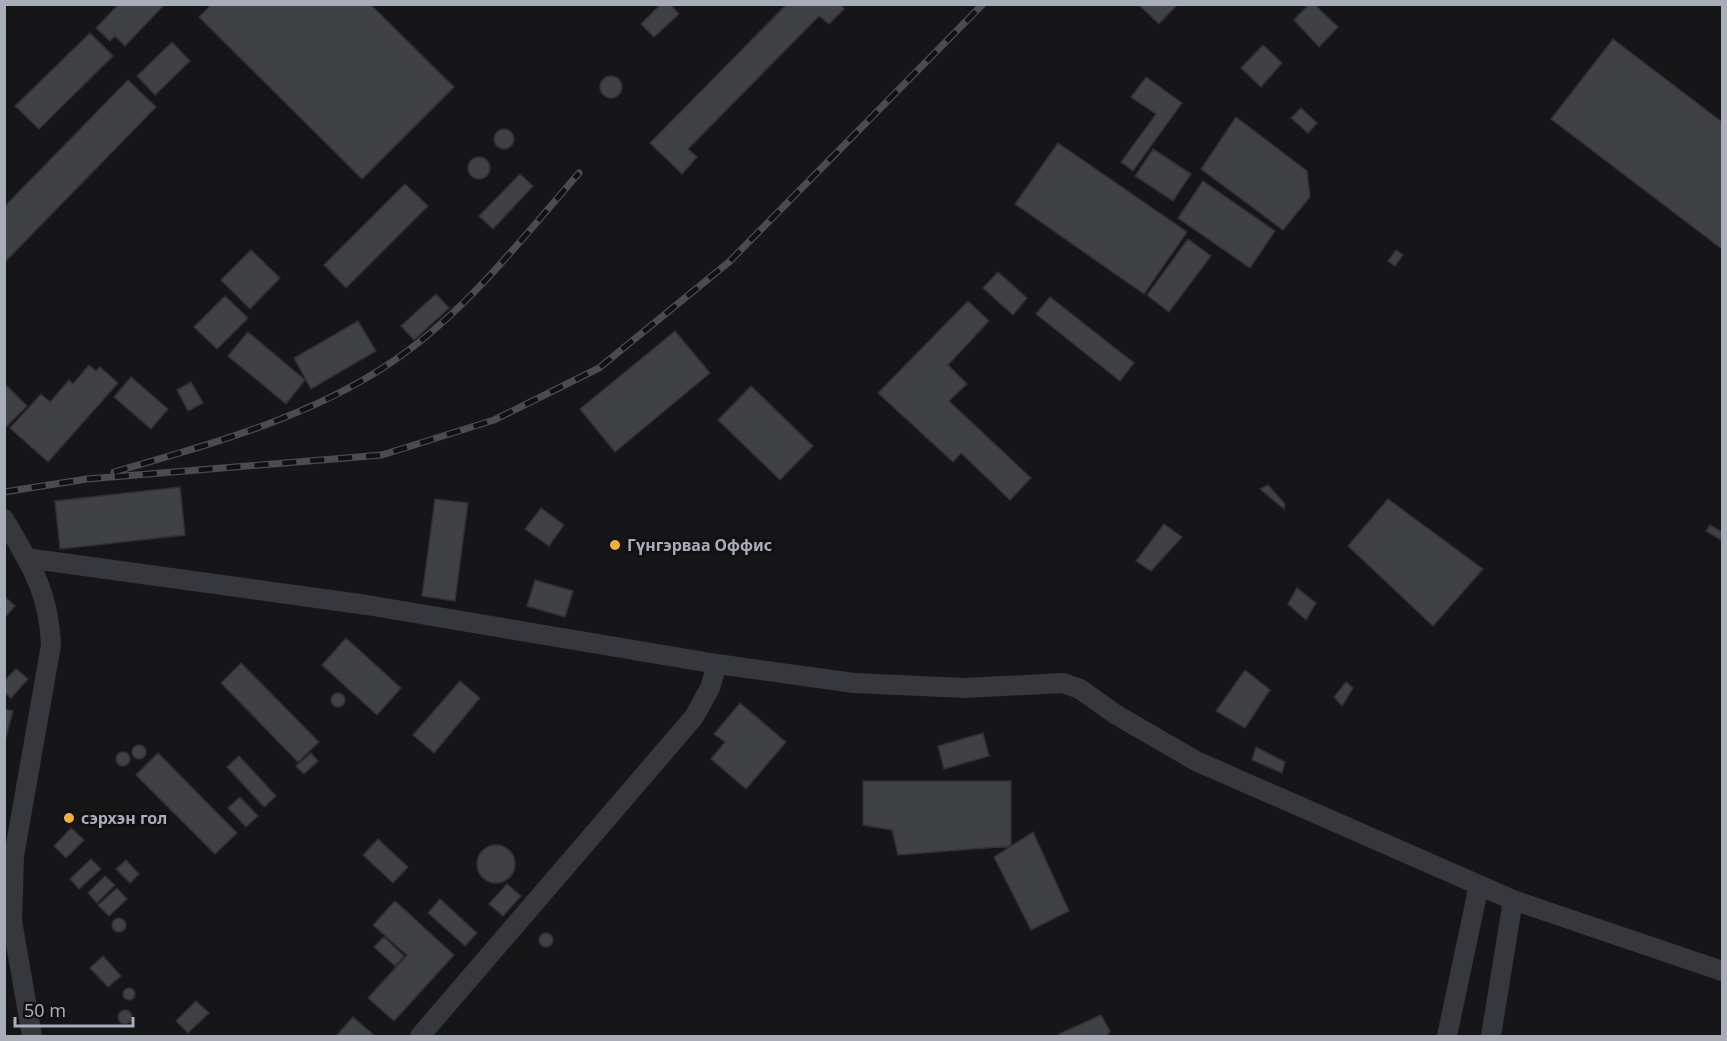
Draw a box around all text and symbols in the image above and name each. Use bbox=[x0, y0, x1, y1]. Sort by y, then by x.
place label: Гүнгэрваа Оффис bbox=[627, 534, 772, 556]
marker: Гүнгэрваа Оффис bbox=[608, 538, 622, 552]
place label: сэрхэн гол bbox=[81, 807, 167, 829]
marker: сэрхэн гол bbox=[62, 811, 76, 825]
scale bar bbox=[15, 990, 134, 1028]
text: 50 m bbox=[24, 998, 66, 1022]

